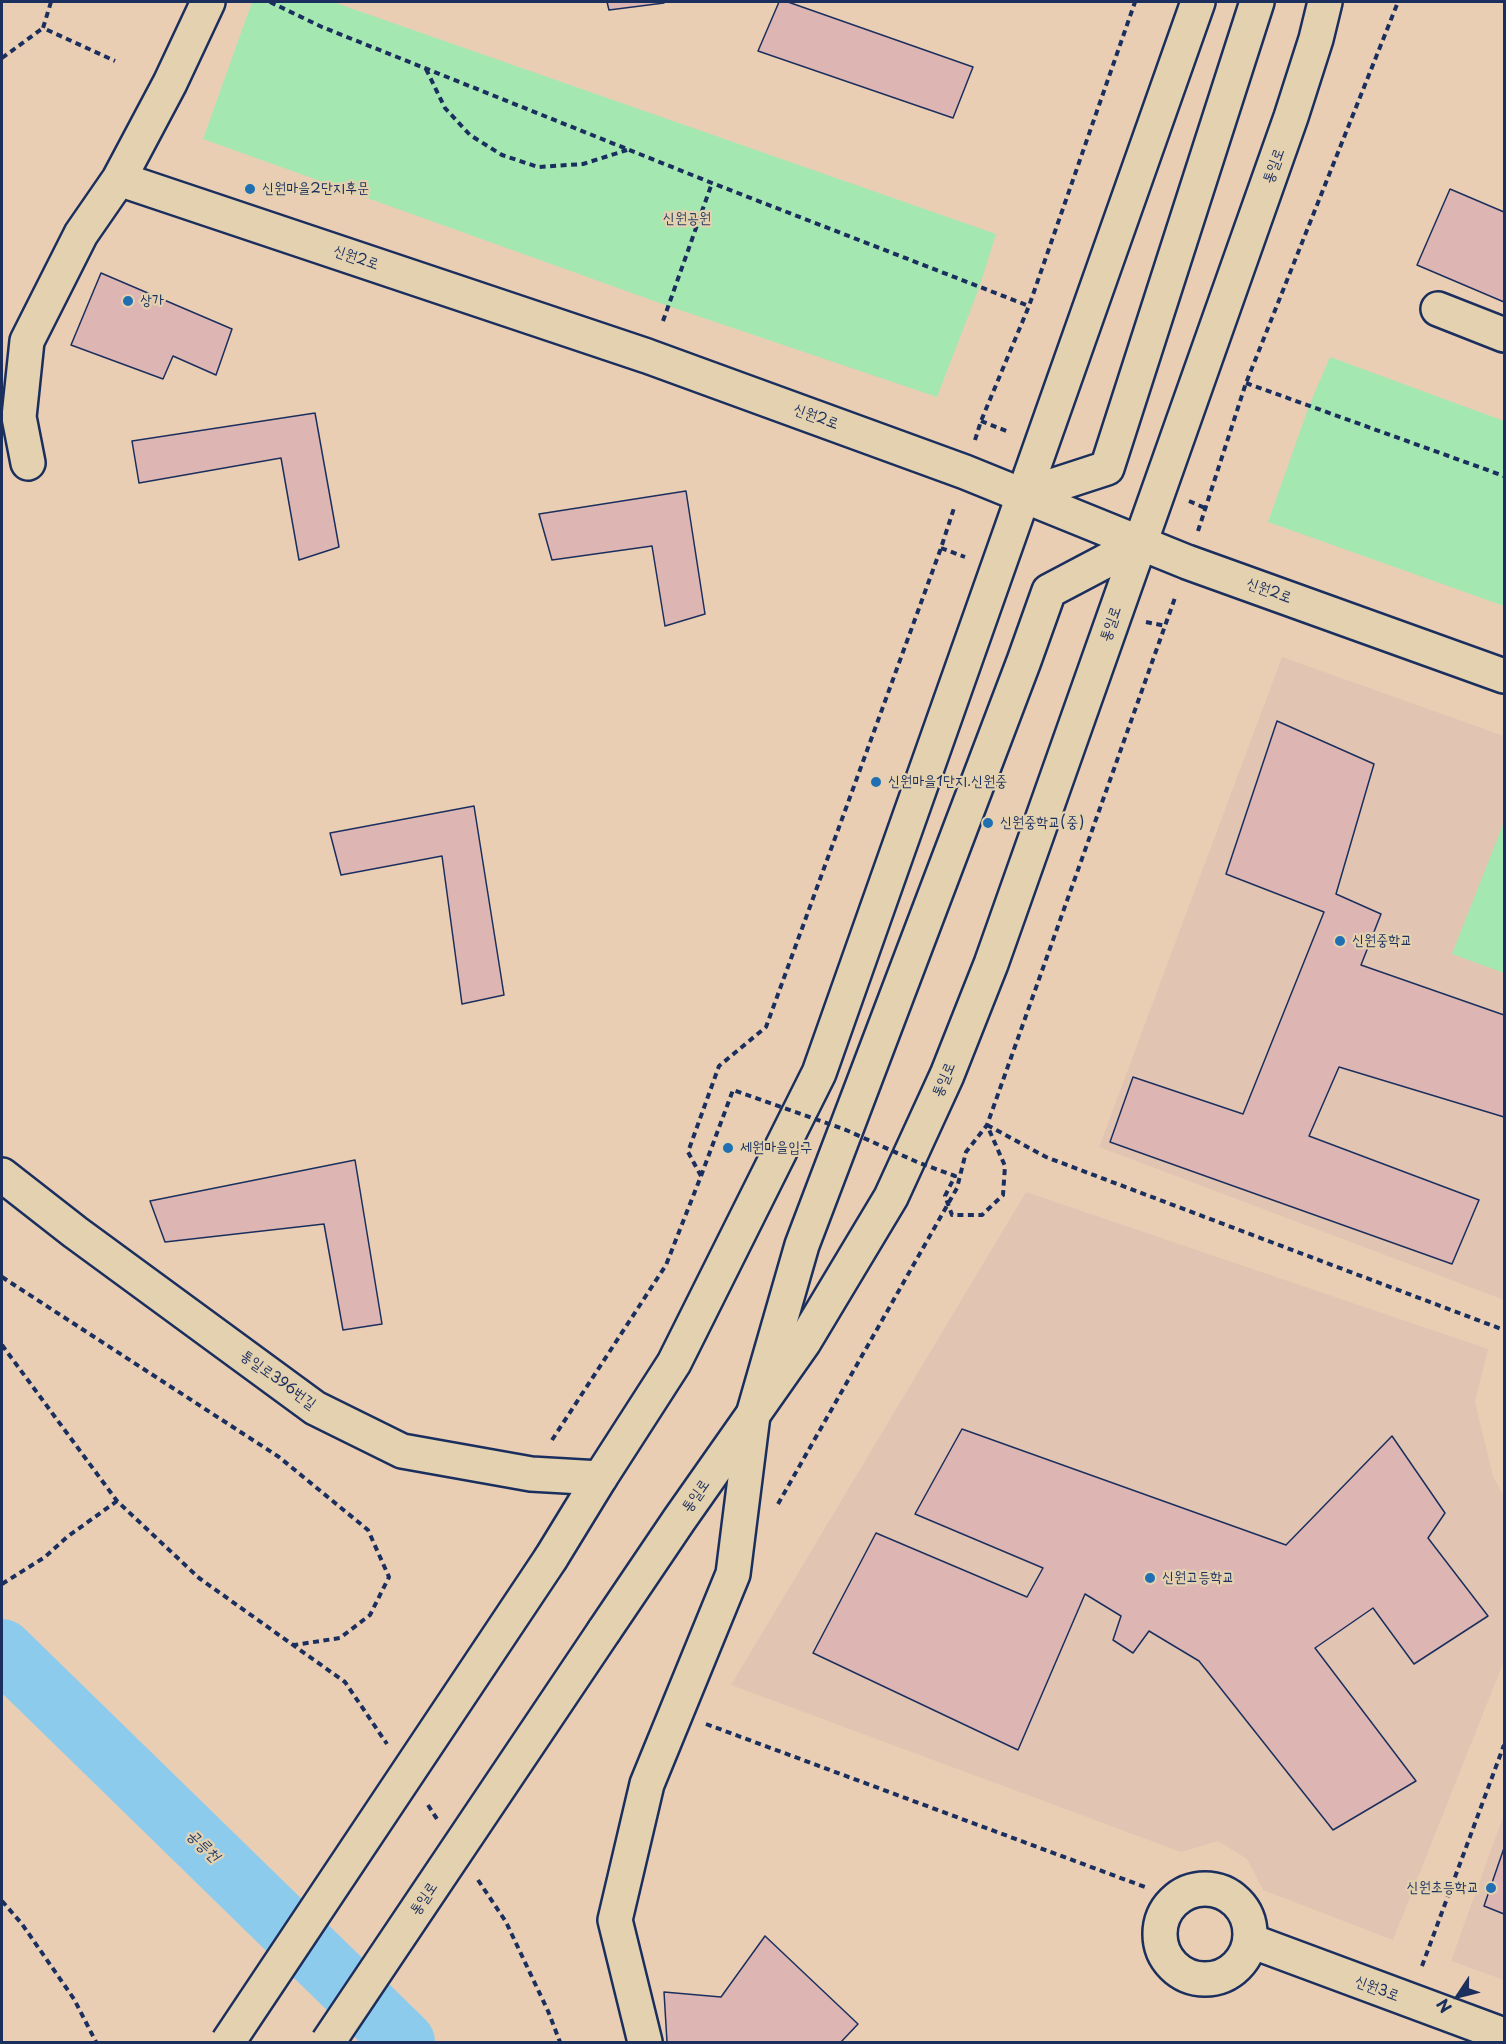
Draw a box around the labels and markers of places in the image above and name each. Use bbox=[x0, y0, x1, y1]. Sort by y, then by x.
place label: 신원마을2단지후문 bbox=[262, 180, 369, 198]
marker: 신원마을2단지후문 bbox=[243, 182, 257, 196]
place label: 상가 bbox=[140, 292, 164, 310]
marker: 상가 bbox=[121, 294, 135, 308]
place label: 신원마을1단지.신원중 bbox=[888, 773, 1007, 791]
marker: 신원마을1단지.신원중 bbox=[869, 775, 883, 789]
place label: 신원중학교(중) bbox=[1000, 814, 1084, 832]
marker: 신원중학교(중) bbox=[981, 816, 995, 830]
place label: 신원중학교 bbox=[1352, 932, 1412, 950]
marker: 신원중학교 bbox=[1333, 934, 1347, 948]
place label: 세원마을입구 bbox=[740, 1139, 812, 1157]
marker: 세원마을입구 bbox=[721, 1141, 735, 1155]
place label: 신원고등학교 bbox=[1162, 1569, 1234, 1587]
marker: 신원고등학교 bbox=[1143, 1571, 1157, 1585]
place label: 신원초등학교 bbox=[1407, 1879, 1479, 1897]
marker: 신원초등학교 bbox=[1484, 1881, 1498, 1895]

